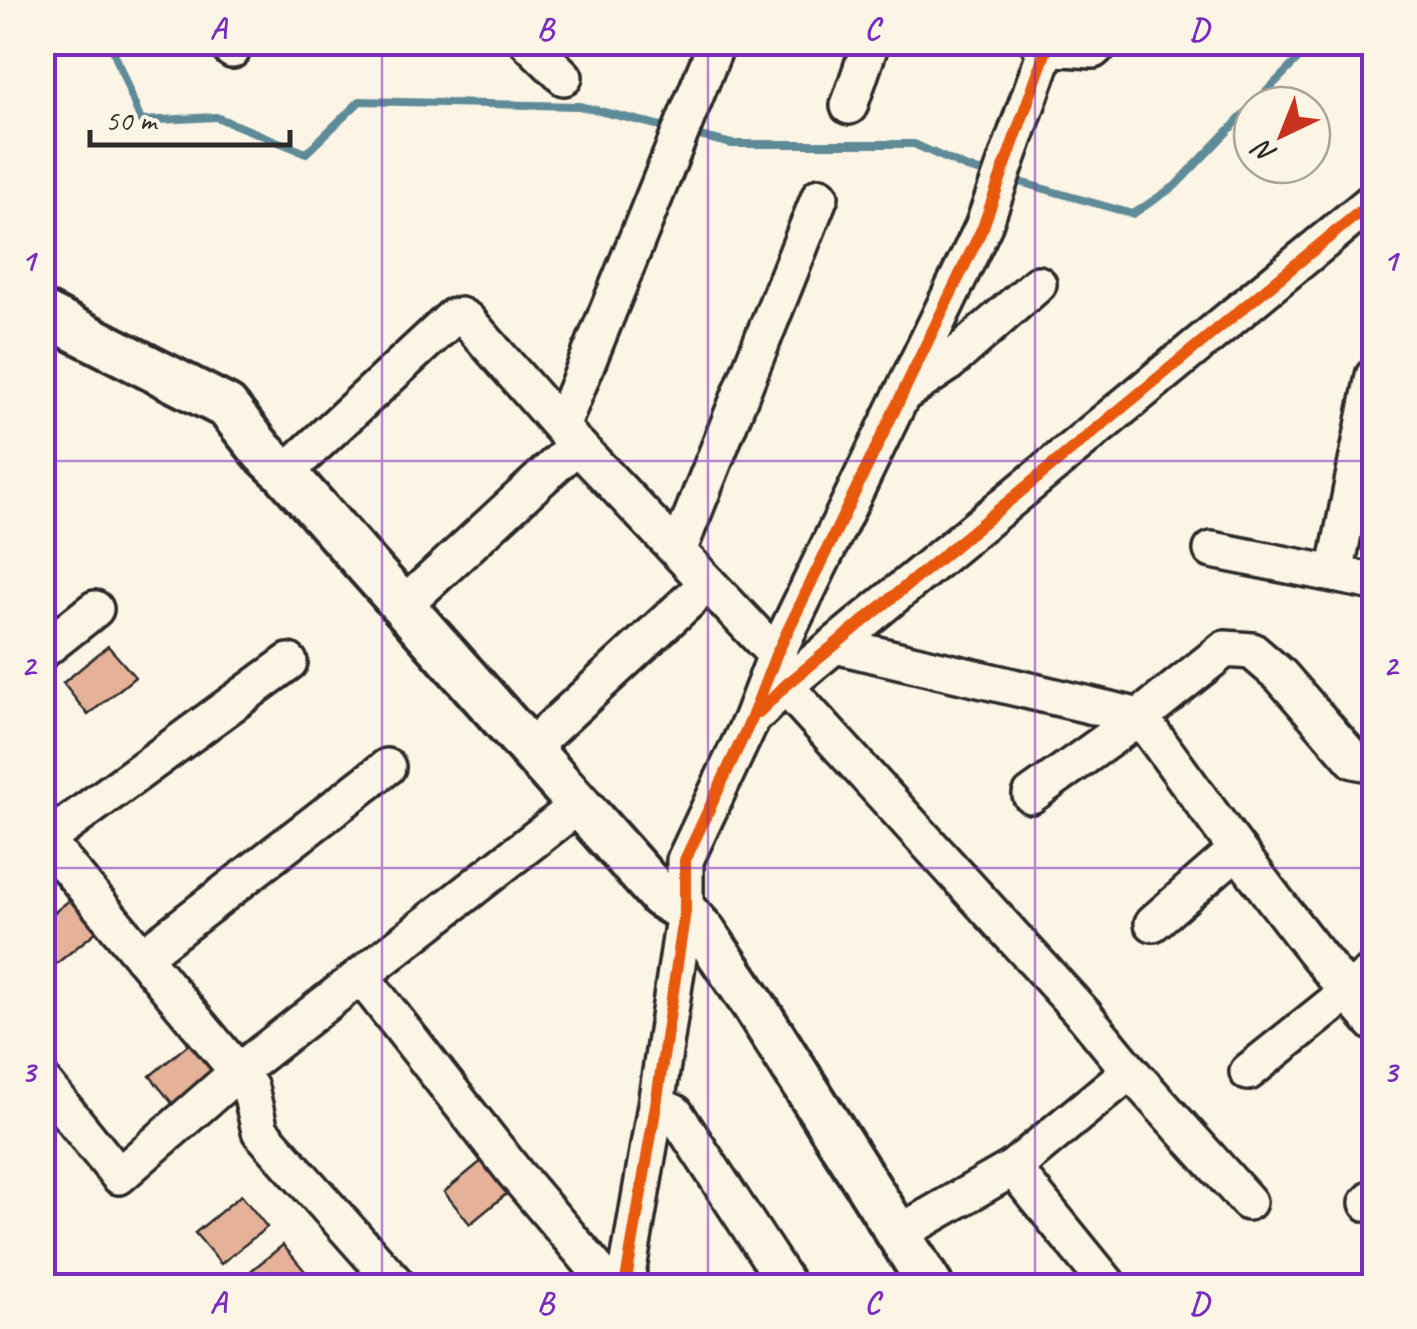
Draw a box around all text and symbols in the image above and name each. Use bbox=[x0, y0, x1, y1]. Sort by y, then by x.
text: A bbox=[210, 8, 229, 49]
text: B bbox=[537, 8, 556, 49]
text: C bbox=[864, 8, 884, 49]
text: D bbox=[1190, 8, 1212, 49]
scale bar bbox=[90, 85, 290, 147]
north arrow bbox=[1232, 85, 1332, 185]
text: 50 m bbox=[105, 101, 158, 139]
text: N bbox=[1244, 131, 1284, 172]
text: 1 bbox=[21, 239, 39, 280]
text: 1 bbox=[1383, 239, 1401, 280]
text: 2 bbox=[21, 645, 38, 686]
text: 2 bbox=[1383, 645, 1400, 686]
text: 3 bbox=[21, 1051, 38, 1092]
text: 3 bbox=[1383, 1051, 1400, 1092]
text: A bbox=[210, 1282, 229, 1323]
text: B bbox=[537, 1282, 556, 1323]
text: C bbox=[864, 1282, 884, 1323]
text: D bbox=[1190, 1282, 1212, 1323]

